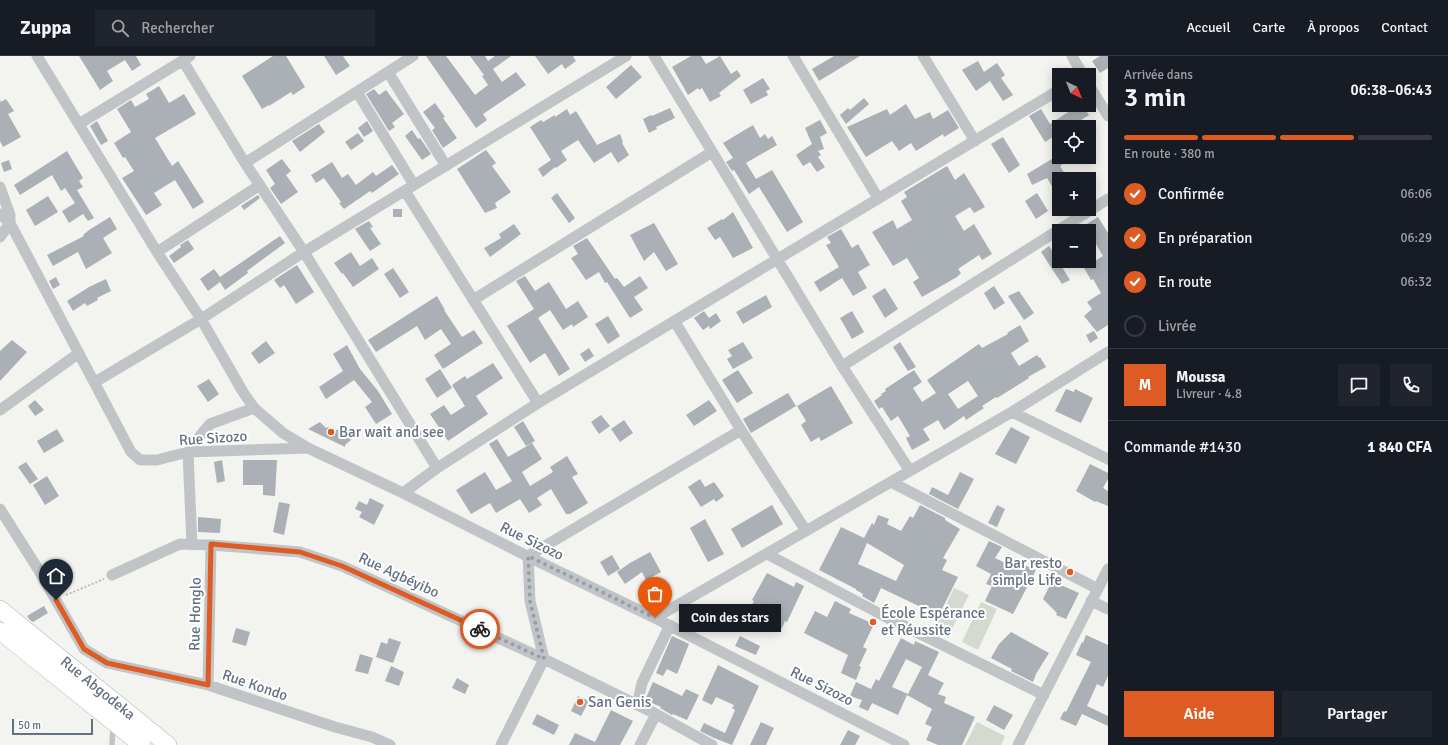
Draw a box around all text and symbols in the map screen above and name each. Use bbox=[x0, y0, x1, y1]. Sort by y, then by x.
search box bbox=[95, 10, 375, 46]
text: Zuppa bbox=[20, 16, 71, 40]
icon: search bbox=[109, 17, 131, 39]
text: Rechercher bbox=[141, 19, 214, 37]
text: Accueil bbox=[1186, 19, 1231, 36]
text: Carte bbox=[1253, 19, 1285, 36]
text: À propos bbox=[1307, 19, 1359, 36]
text: Contact bbox=[1381, 19, 1428, 36]
text: Arrivée dans bbox=[1124, 67, 1193, 83]
north arrow bbox=[1052, 68, 1096, 112]
map controls bbox=[1052, 68, 1096, 268]
text: 06:38–06:43 bbox=[1351, 81, 1432, 99]
text: 3 min bbox=[1124, 82, 1186, 114]
button: locate bbox=[1052, 120, 1096, 164]
text: En route · 380 m bbox=[1124, 146, 1215, 162]
button: + bbox=[1052, 172, 1096, 216]
icon: check bbox=[1124, 183, 1146, 205]
text: Confirmée bbox=[1158, 185, 1224, 203]
text: 06:06 bbox=[1400, 186, 1432, 202]
button: − bbox=[1052, 224, 1096, 268]
icon: check bbox=[1124, 227, 1146, 249]
text: En préparation bbox=[1158, 229, 1253, 247]
text: 06:29 bbox=[1400, 230, 1432, 246]
icon: check bbox=[1124, 271, 1146, 293]
text: En route bbox=[1158, 273, 1212, 291]
text: 06:32 bbox=[1400, 274, 1432, 290]
text: Livrée bbox=[1158, 317, 1197, 335]
button: chat bbox=[1338, 364, 1380, 406]
button: phone bbox=[1390, 364, 1432, 406]
text: Moussa bbox=[1176, 368, 1226, 386]
text: M bbox=[1139, 376, 1151, 394]
text: Livreur · 4.8 bbox=[1176, 386, 1242, 402]
place label: Bar wait and see bbox=[339, 423, 444, 441]
street label: Rue Sizozo bbox=[178, 427, 248, 449]
marker: Bar wait and see bbox=[326, 427, 336, 437]
text: Commande #1430 bbox=[1124, 438, 1241, 456]
text: 1 840 CFA bbox=[1367, 438, 1432, 456]
street label: Rue Sizozo bbox=[497, 518, 567, 564]
street label: Rue Agbéyibo bbox=[356, 548, 442, 602]
place label: Bar resto simple Life bbox=[992, 554, 1062, 589]
pin bbox=[39, 559, 73, 600]
icon: home bbox=[45, 565, 67, 587]
marker: Bar resto simple Life bbox=[1065, 567, 1075, 577]
street label: Rue Honglo bbox=[185, 577, 205, 651]
pin bbox=[638, 577, 672, 618]
icon: bag bbox=[644, 583, 666, 605]
place label: École Espérance et Réussite bbox=[881, 603, 985, 639]
callout: Coin des stars bbox=[679, 604, 781, 632]
courier bbox=[460, 609, 500, 649]
text: Coin des stars bbox=[691, 610, 769, 626]
marker: École Espérance et Réussite bbox=[868, 617, 878, 627]
icon: bike bbox=[469, 618, 491, 640]
street label: Rue Abgodeka bbox=[57, 652, 139, 724]
street label: Rue Sizozo bbox=[787, 662, 857, 710]
street label: Rue Kondo bbox=[220, 665, 290, 705]
button: Aide bbox=[1124, 691, 1274, 737]
button: Partager bbox=[1282, 691, 1432, 737]
place label: San Genis bbox=[588, 693, 652, 711]
marker: San Genis bbox=[575, 697, 585, 707]
scale bar bbox=[12, 717, 93, 736]
text: 50 m bbox=[18, 719, 41, 732]

